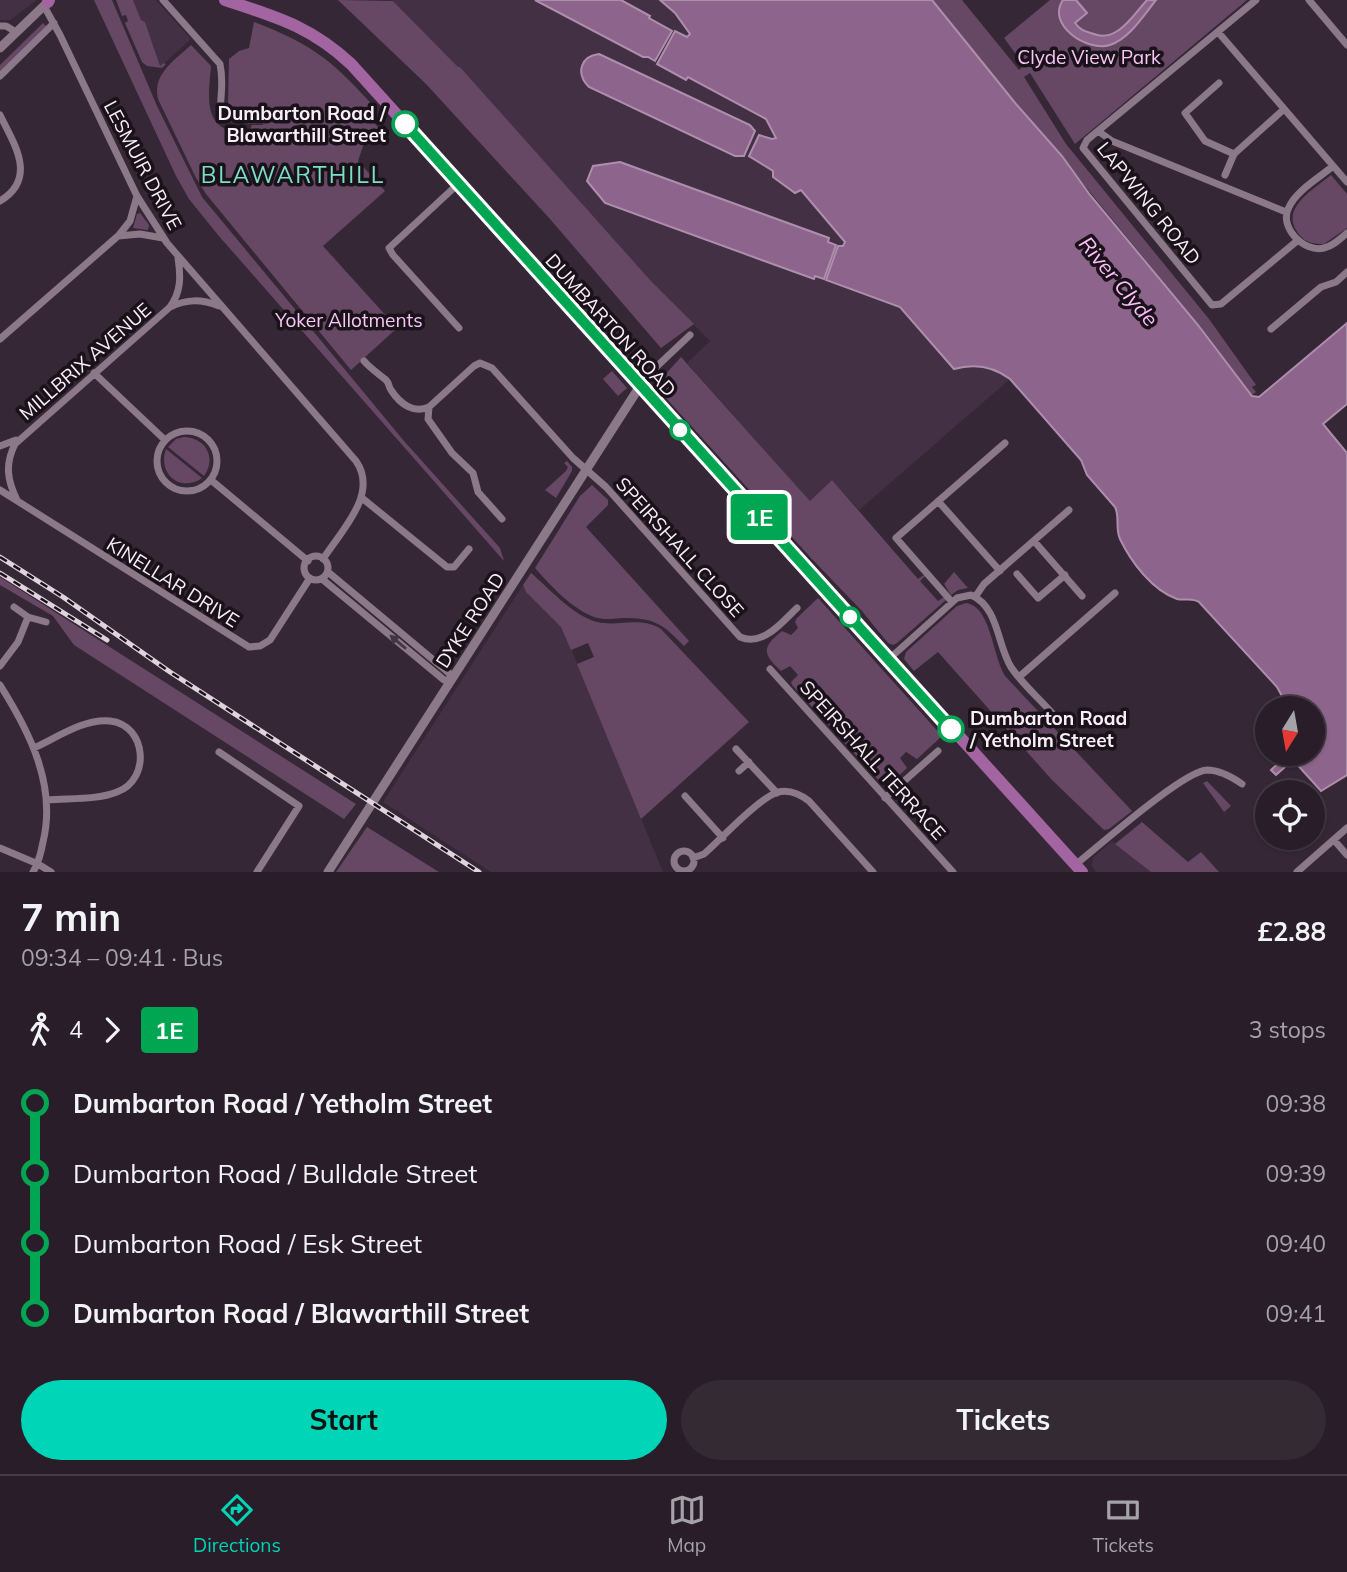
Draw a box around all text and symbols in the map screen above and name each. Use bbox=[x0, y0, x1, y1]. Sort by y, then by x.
park label: Clyde View Park bbox=[1017, 45, 1161, 69]
street label: LESMUIR DRIVE bbox=[99, 96, 187, 234]
place label: Dumbarton Road / Blawarthill Street bbox=[217, 101, 387, 147]
marker: Dumbarton Road / Blawarthill Street bbox=[392, 111, 418, 137]
street label: LAPWING ROAD bbox=[1092, 137, 1206, 269]
district label: BLAWARTHILL bbox=[201, 160, 385, 189]
water label: River Clyde bbox=[1074, 231, 1164, 331]
street label: DUMBARTON ROAD bbox=[541, 249, 681, 401]
street label: MILLBRIX AVENUE bbox=[14, 297, 156, 425]
park label: Yoker Allotments bbox=[274, 308, 423, 332]
unlabelled marker bbox=[670, 420, 690, 440]
street label: SPEIRSHALL CLOSE bbox=[611, 472, 749, 622]
line badge: 1E bbox=[728, 494, 790, 540]
text: 1E bbox=[745, 502, 773, 532]
street label: KINELLAR DRIVE bbox=[102, 532, 244, 632]
street label: DYKE ROAD bbox=[430, 568, 510, 672]
unlabelled marker bbox=[840, 607, 860, 627]
one-way arrow bbox=[389, 635, 406, 650]
street label: SPEIRSHALL TERRACE bbox=[795, 675, 951, 845]
north arrow bbox=[1255, 696, 1325, 766]
map controls bbox=[1255, 696, 1325, 850]
place label: Dumbarton Road / Yetholm Street bbox=[969, 706, 1127, 752]
marker: Dumbarton Road / Yetholm Street bbox=[938, 716, 964, 742]
button: locate bbox=[1255, 780, 1325, 850]
text: 7 min bbox=[21, 893, 121, 941]
text: £2.88 bbox=[1257, 915, 1326, 948]
text: 09:34 – 09:41 · Bus bbox=[21, 943, 223, 972]
icon: walk bbox=[21, 1011, 59, 1049]
icon: forward bbox=[93, 1011, 131, 1049]
text: 4 bbox=[69, 1015, 83, 1044]
text: 1E bbox=[155, 1015, 184, 1045]
text: 3 stops bbox=[1249, 1015, 1326, 1044]
text: Dumbarton Road / Yetholm Street bbox=[73, 1087, 492, 1120]
text: 09:38 bbox=[1266, 1089, 1326, 1118]
text: Dumbarton Road / Bulldale Street bbox=[73, 1157, 477, 1190]
text: 09:39 bbox=[1266, 1159, 1326, 1188]
text: Dumbarton Road / Esk Street bbox=[73, 1227, 422, 1260]
text: 09:40 bbox=[1266, 1229, 1326, 1258]
text: Dumbarton Road / Blawarthill Street bbox=[73, 1297, 529, 1330]
text: 09:41 bbox=[1266, 1299, 1326, 1328]
button: Start bbox=[21, 1380, 667, 1460]
button: Tickets bbox=[681, 1380, 1326, 1460]
tab: Directions bbox=[193, 1491, 281, 1557]
tab: Map bbox=[667, 1491, 706, 1557]
tab: Tickets bbox=[1093, 1491, 1154, 1557]

